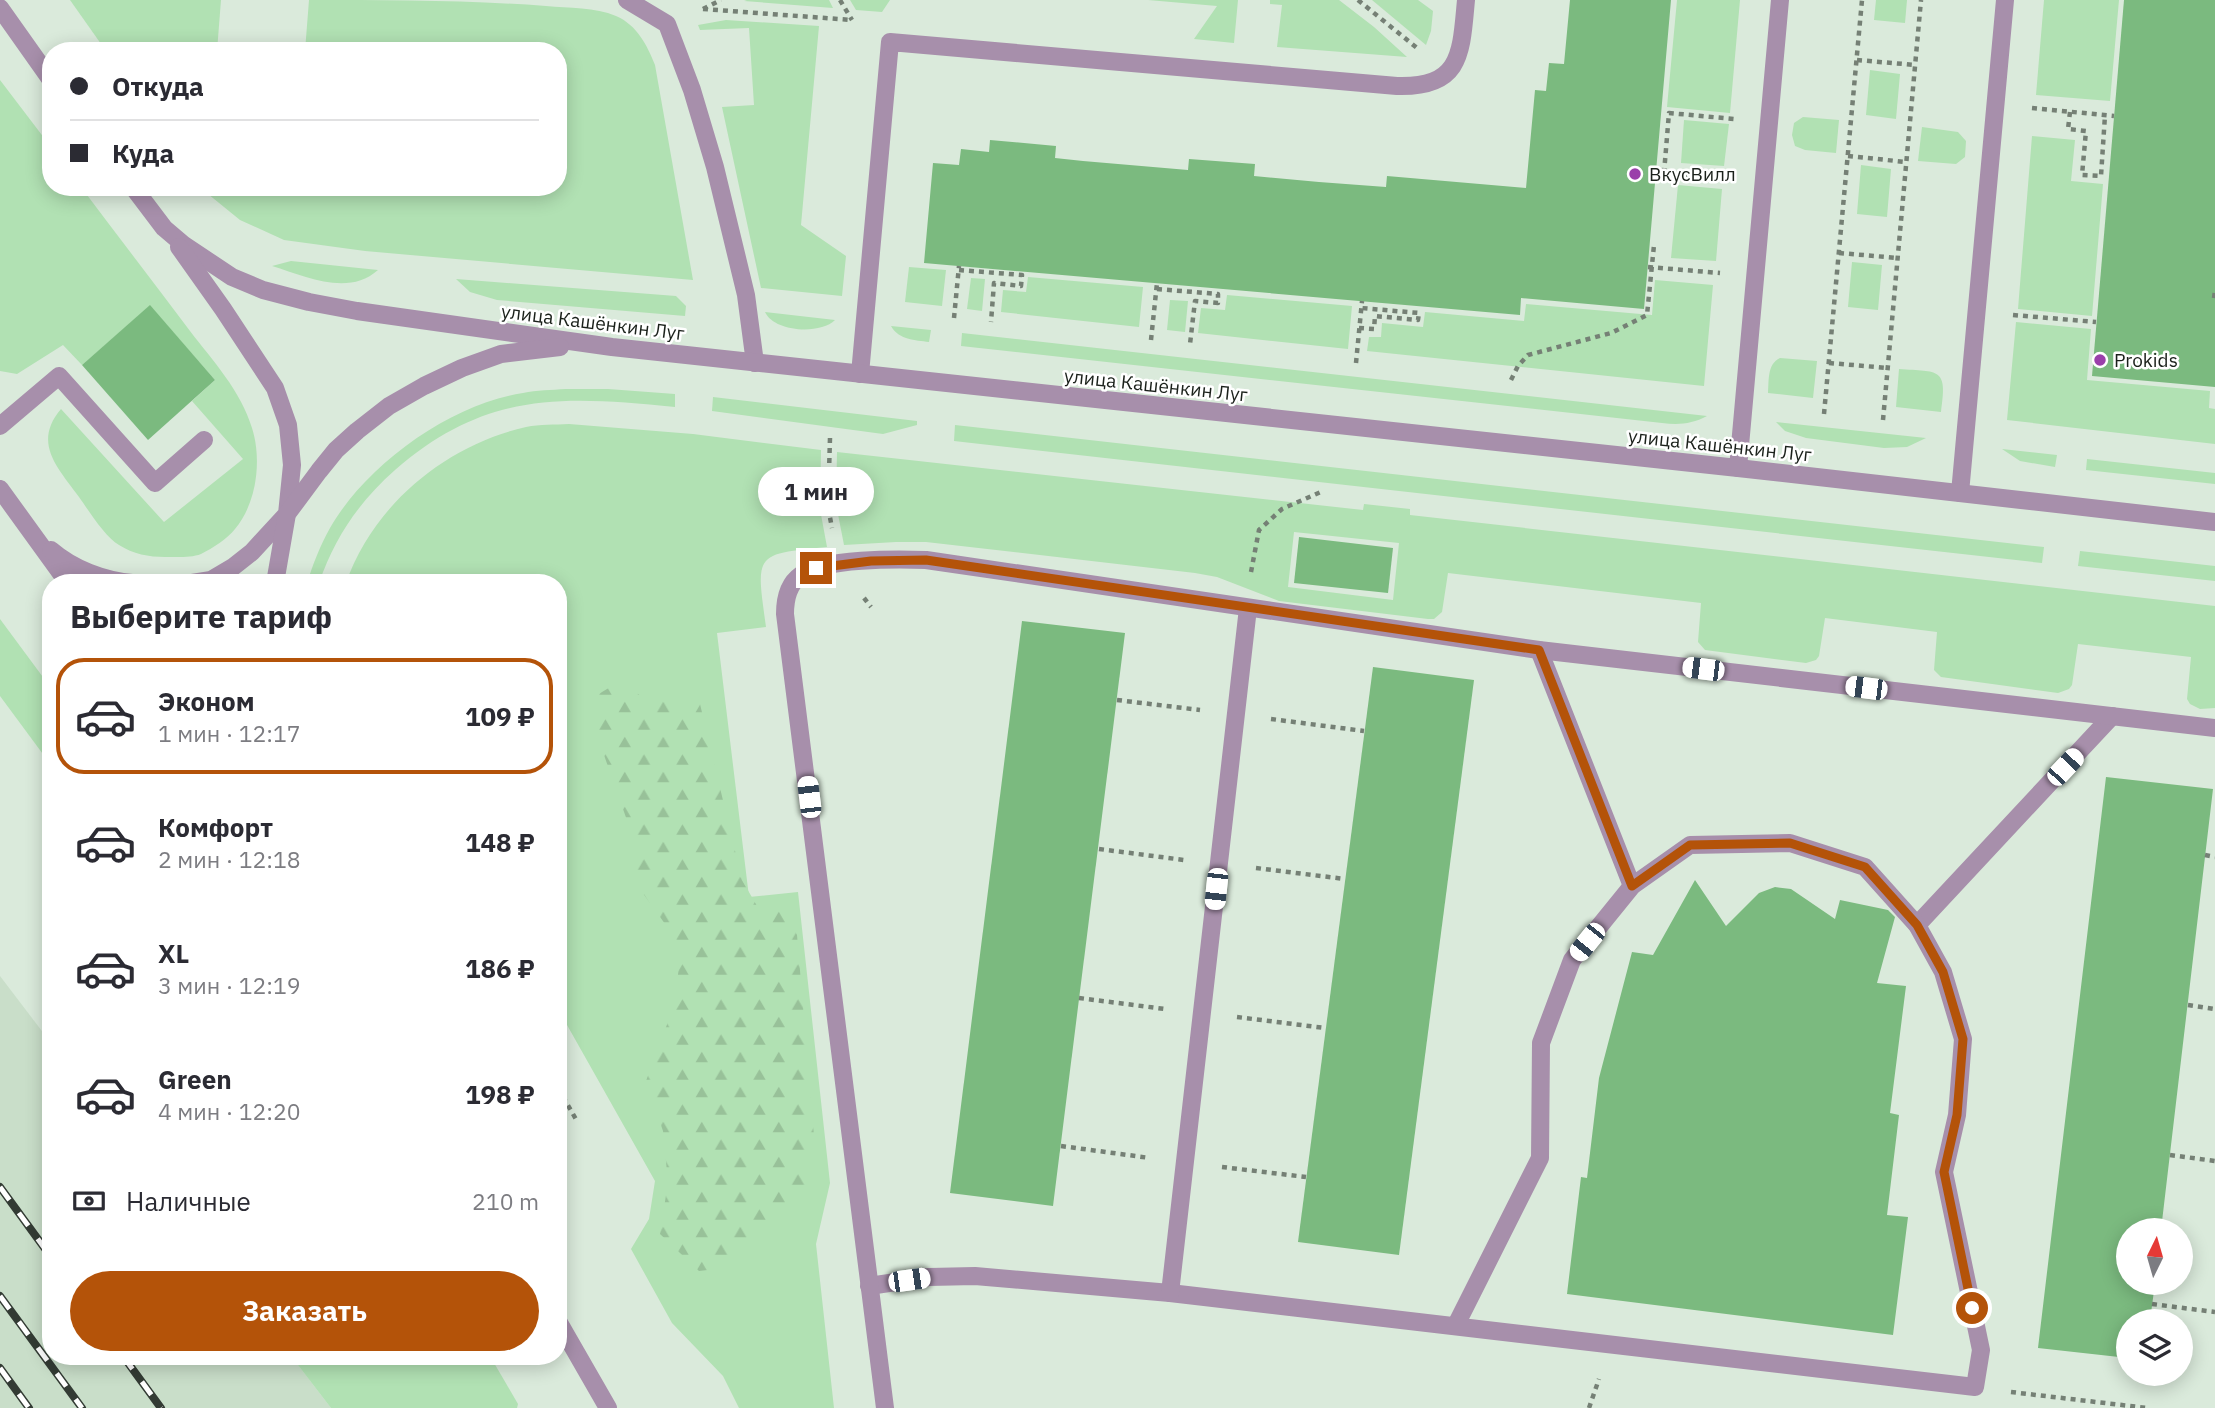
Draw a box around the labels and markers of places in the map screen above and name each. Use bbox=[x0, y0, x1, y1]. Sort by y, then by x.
place label: ВкусВилл bbox=[1649, 162, 1736, 186]
marker: ВкусВилл bbox=[1627, 166, 1643, 182]
place label: Prokids bbox=[2114, 348, 2178, 372]
marker: Prokids bbox=[2092, 352, 2108, 368]

